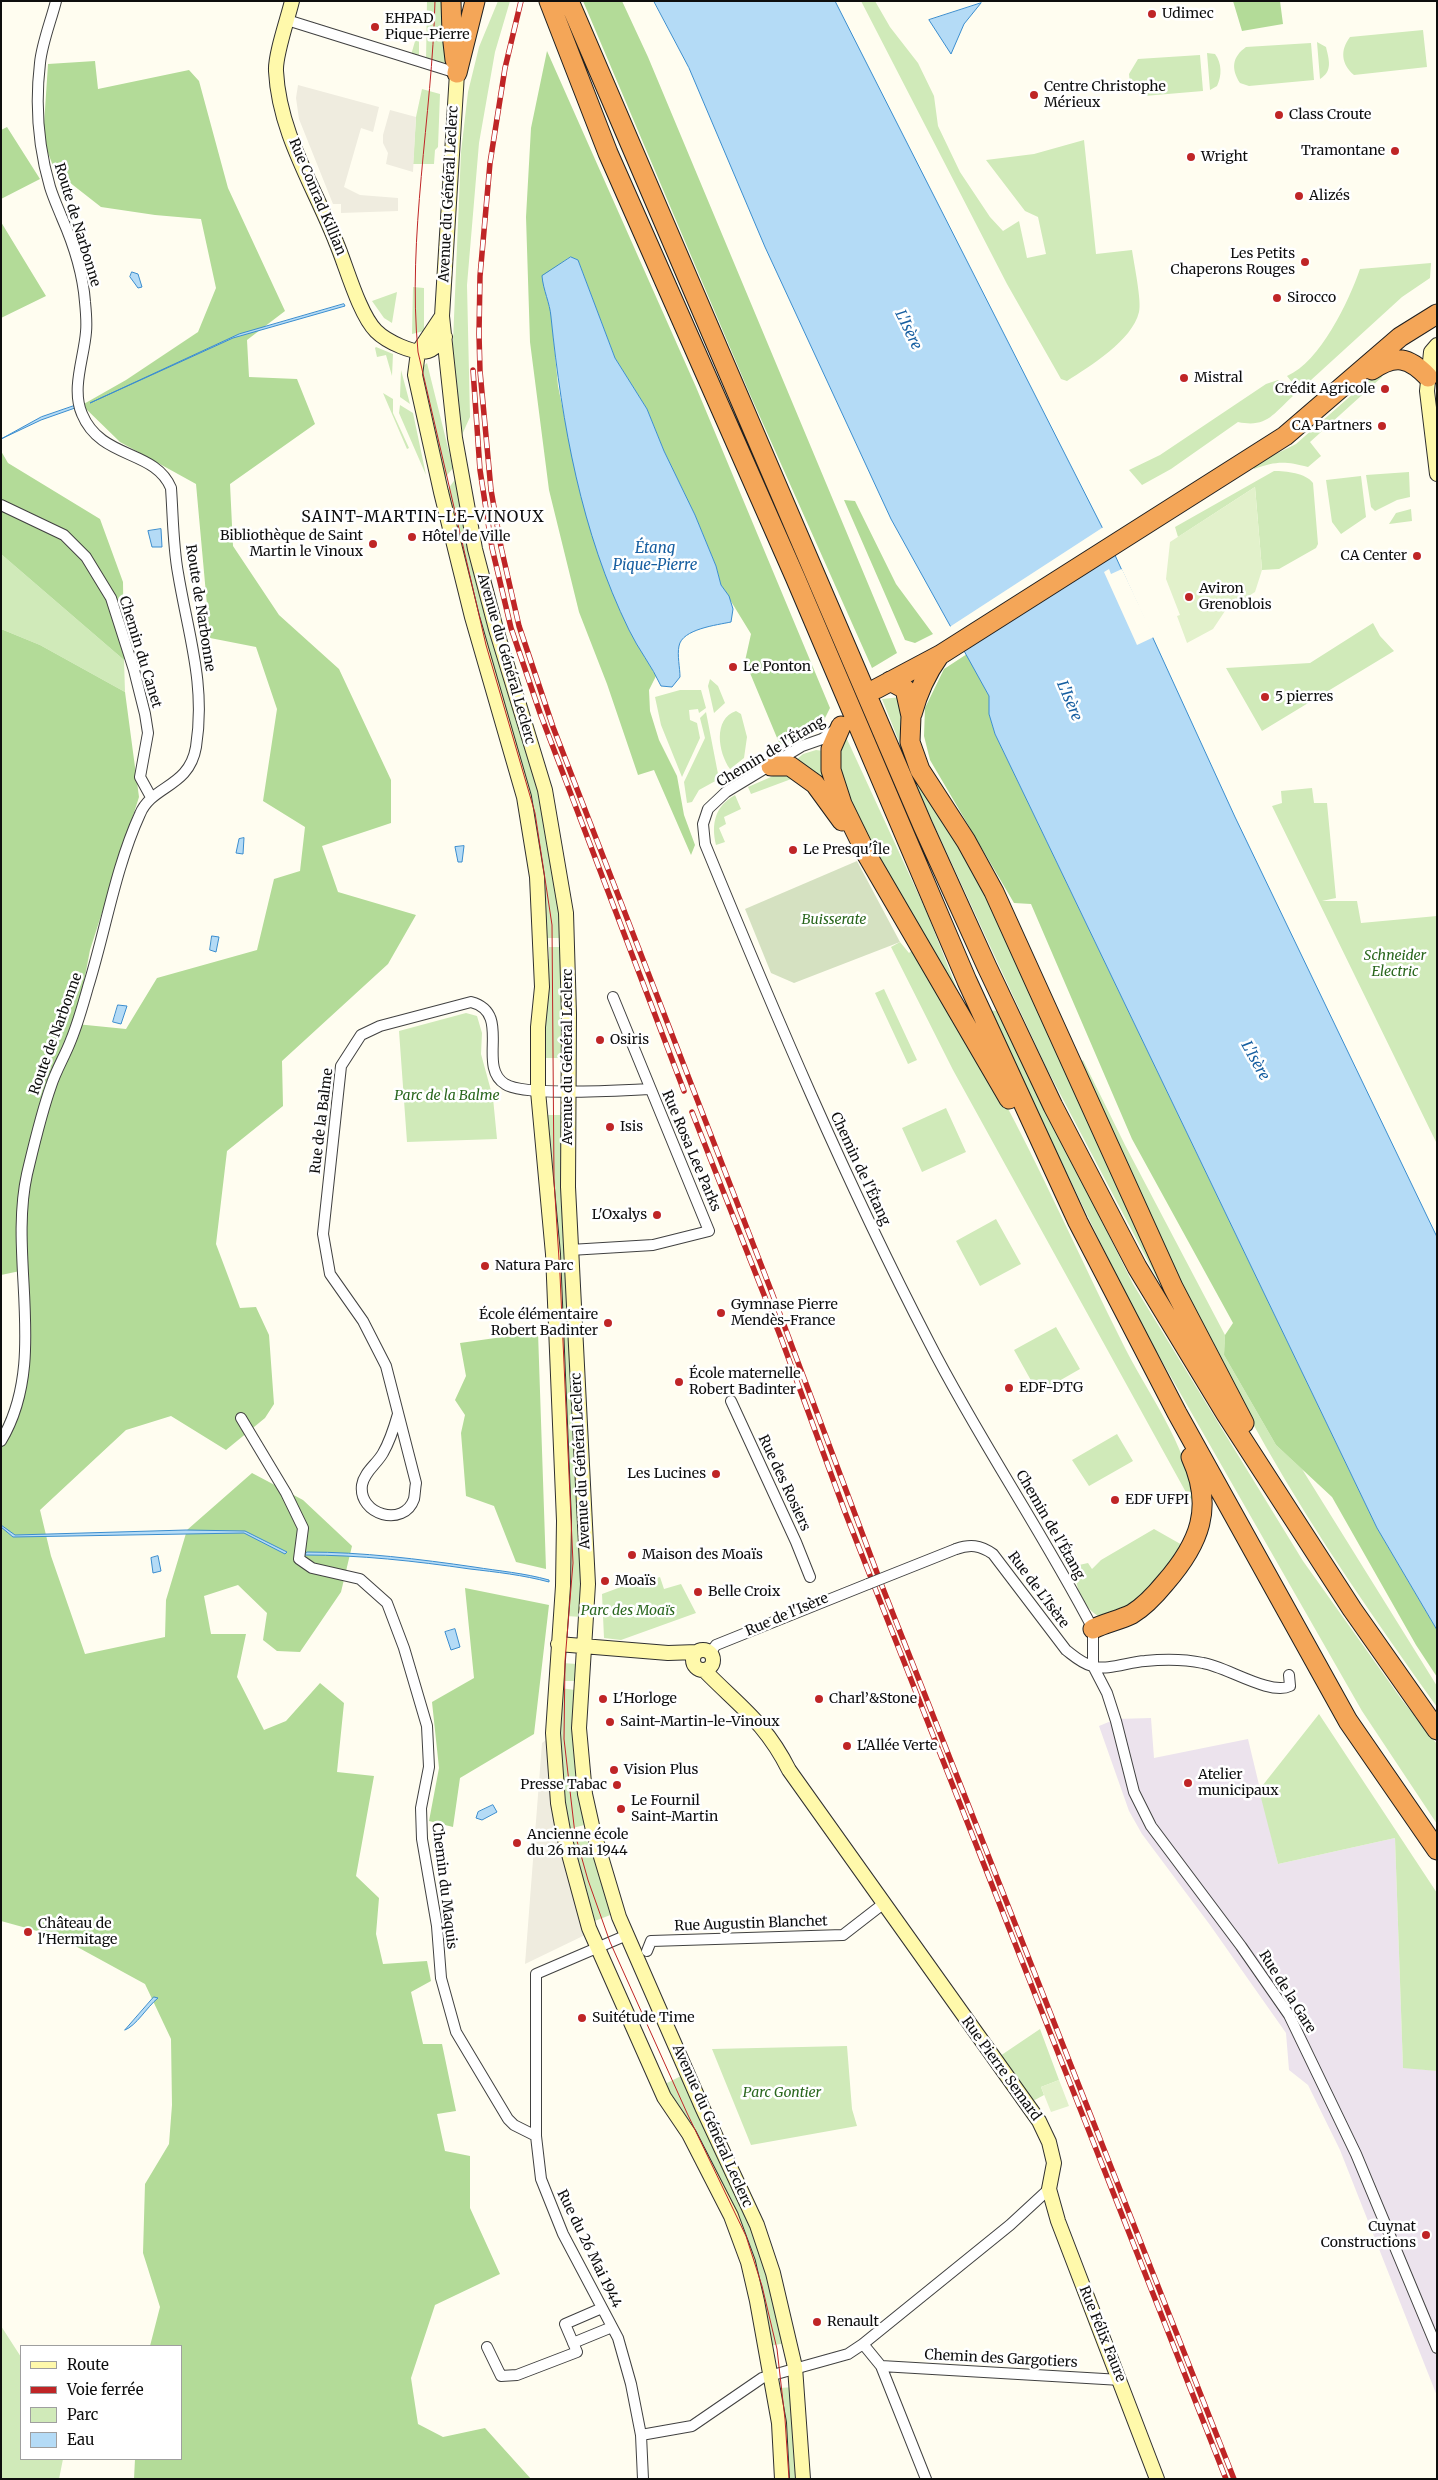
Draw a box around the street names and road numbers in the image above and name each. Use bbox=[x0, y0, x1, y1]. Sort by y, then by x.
street label: Avenue du Général Leclerc bbox=[436, 105, 462, 283]
street label: Rue Conrad Killian bbox=[285, 136, 349, 258]
street label: Route de Narbonne bbox=[50, 161, 104, 289]
street label: Route de Narbonne bbox=[182, 543, 218, 673]
street label: Avenue du Général Leclerc bbox=[474, 572, 538, 746]
street label: Chemin du Canet bbox=[115, 594, 165, 710]
street label: Chemin de l'Étang bbox=[714, 713, 828, 791]
street label: Avenue du Général Leclerc bbox=[560, 969, 576, 1145]
street label: Route de Narbonne bbox=[26, 971, 86, 1097]
street label: Rue de la Balme bbox=[307, 1067, 337, 1175]
street label: Rue Rosa Lee Parks bbox=[658, 1088, 724, 1214]
street label: Chemin de l'Étang bbox=[826, 1110, 894, 1228]
street label: Avenue du Général Leclerc bbox=[568, 1372, 594, 1550]
street label: Rue des Rosiers bbox=[754, 1432, 814, 1534]
street label: Chemin de l'Étang bbox=[1012, 1468, 1088, 1582]
street label: Rue de L'Isère bbox=[1004, 1549, 1072, 1631]
street label: Rue de l'Isère bbox=[743, 1590, 831, 1640]
street label: Chemin du Maquis bbox=[428, 1822, 460, 1950]
street label: Rue Augustin Blanchet bbox=[674, 1913, 828, 1935]
street label: Rue de la Gare bbox=[1255, 1948, 1319, 2036]
street label: Rue Pierre Semard bbox=[958, 2014, 1044, 2124]
street label: Avenue du Général Leclerc bbox=[668, 2042, 756, 2210]
street label: Rue du 26 Mai 1944 bbox=[553, 2187, 625, 2311]
street label: Rue Félix Faure bbox=[1075, 2284, 1129, 2384]
street label: Chemin des Gargotiers bbox=[924, 2347, 1078, 2371]

